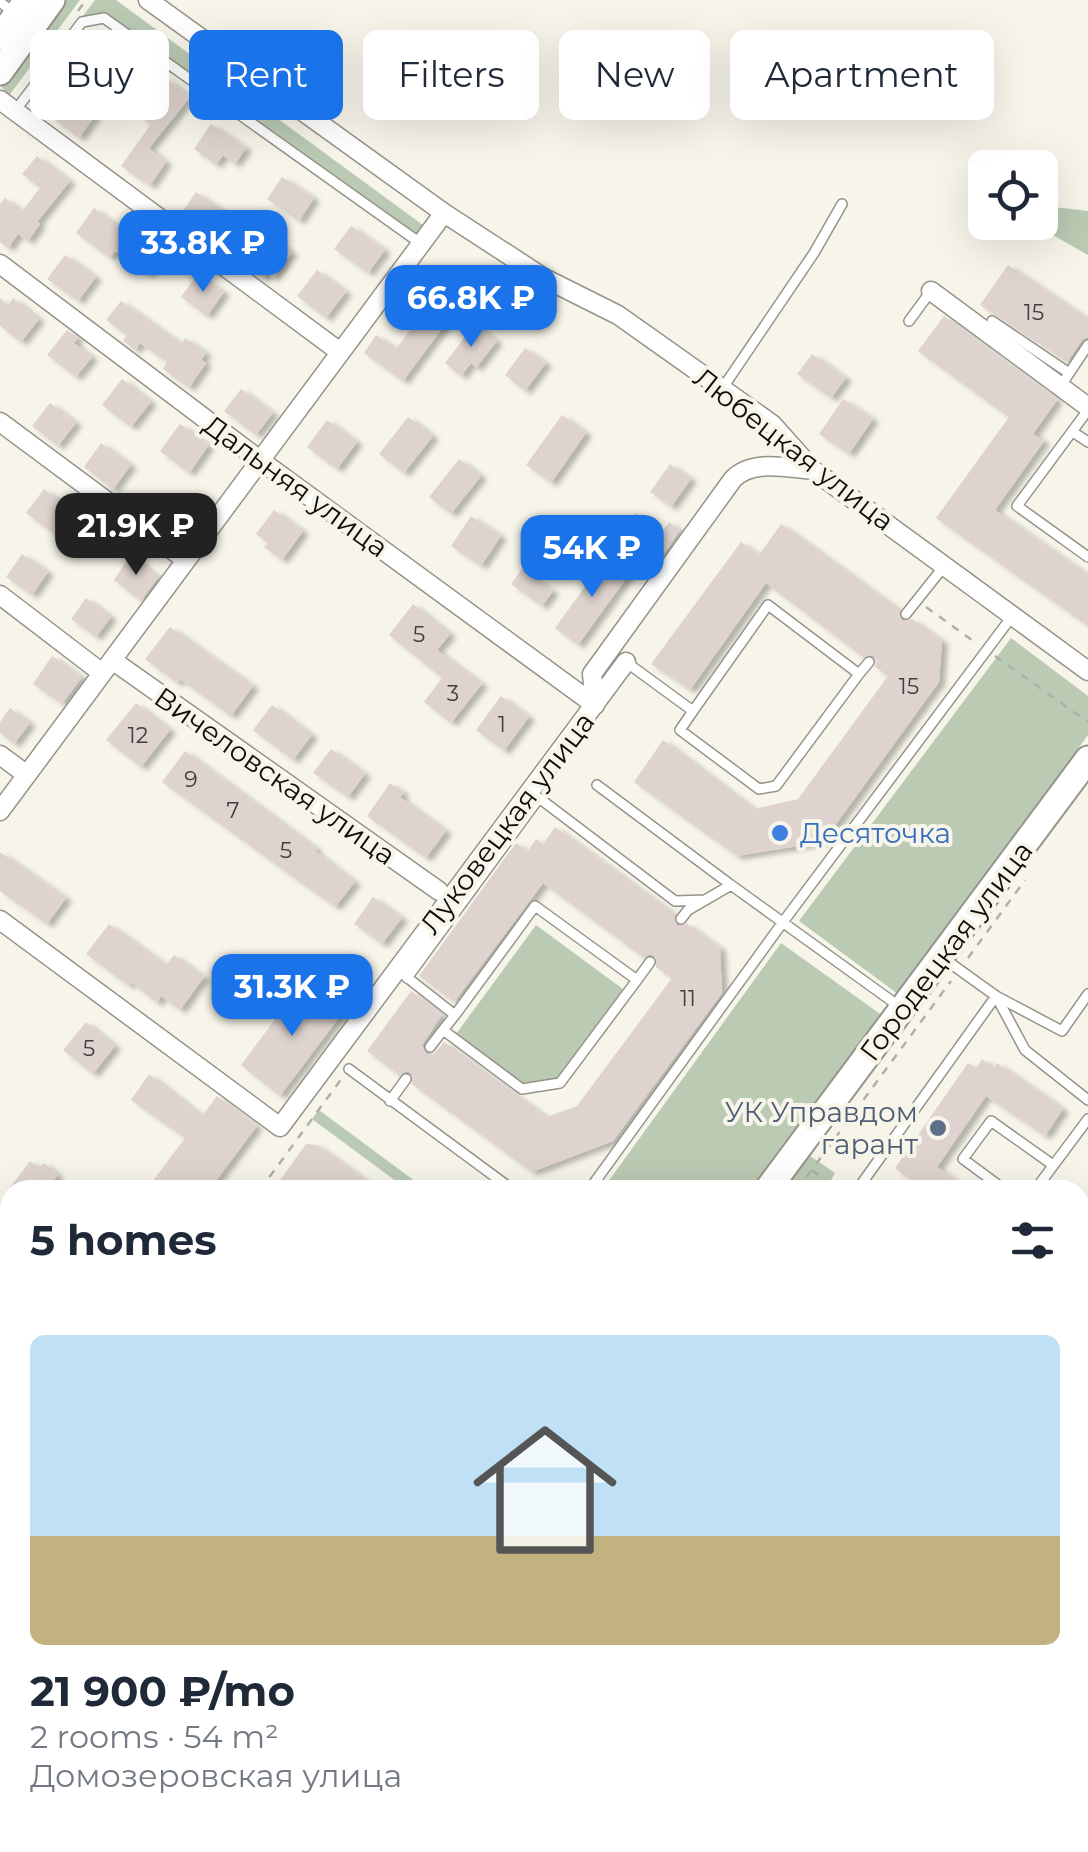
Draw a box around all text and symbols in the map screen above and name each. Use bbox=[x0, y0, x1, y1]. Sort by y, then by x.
chip: Buy bbox=[30, 30, 169, 120]
chip: Rent bbox=[189, 30, 343, 120]
chip: Filters bbox=[363, 30, 539, 120]
chip: New bbox=[559, 30, 710, 120]
chip: Apartment bbox=[730, 30, 994, 120]
map controls bbox=[968, 150, 1058, 240]
button: locate bbox=[968, 150, 1058, 240]
pin: 33.8K ₽ bbox=[111, 210, 295, 295]
text: 33.8K ₽ bbox=[140, 223, 266, 262]
pin: 66.8K ₽ bbox=[379, 265, 563, 350]
text: 66.8K ₽ bbox=[407, 278, 535, 317]
house number: 15 bbox=[1024, 299, 1044, 326]
street label: Любецкая улица bbox=[687, 360, 901, 538]
street label: Дальняя улица bbox=[197, 408, 395, 564]
pin: 21.9K ₽ bbox=[44, 493, 228, 578]
text: 21.9K ₽ bbox=[77, 506, 195, 545]
pin: 54K ₽ bbox=[522, 515, 662, 600]
text: 54K ₽ bbox=[543, 528, 641, 567]
house number: 5 bbox=[413, 621, 425, 648]
house number: 15 bbox=[899, 673, 919, 700]
street label: Вичеловская улица bbox=[148, 680, 402, 872]
house number: 3 bbox=[447, 680, 459, 707]
street label: Луковецкая улица bbox=[413, 705, 601, 941]
house number: 1 bbox=[498, 711, 506, 738]
house number: 12 bbox=[128, 722, 148, 749]
house number: 9 bbox=[184, 766, 198, 793]
house number: 7 bbox=[227, 797, 240, 824]
place label: Десяточка bbox=[800, 816, 951, 850]
marker: Десяточка bbox=[769, 822, 791, 844]
street label: Городецкая улица bbox=[852, 835, 1040, 1067]
house number: 5 bbox=[280, 837, 292, 864]
pin: 31.3K ₽ bbox=[200, 954, 384, 1039]
text: 31.3K ₽ bbox=[234, 967, 350, 1006]
house number: 11 bbox=[680, 985, 696, 1012]
house number: 5 bbox=[83, 1035, 95, 1062]
place label: УК Управдом гарант bbox=[725, 1095, 919, 1161]
marker: УК Управдом гарант bbox=[927, 1117, 949, 1139]
icon: filters bbox=[1005, 1213, 1060, 1268]
text: 5 homes bbox=[30, 1214, 217, 1266]
icon: home bbox=[455, 1400, 635, 1580]
text: 21 900 ₽/mo bbox=[30, 1665, 295, 1717]
text: 2 rooms · 54 m² bbox=[30, 1717, 279, 1756]
text: Домозеровская улица bbox=[30, 1756, 402, 1795]

